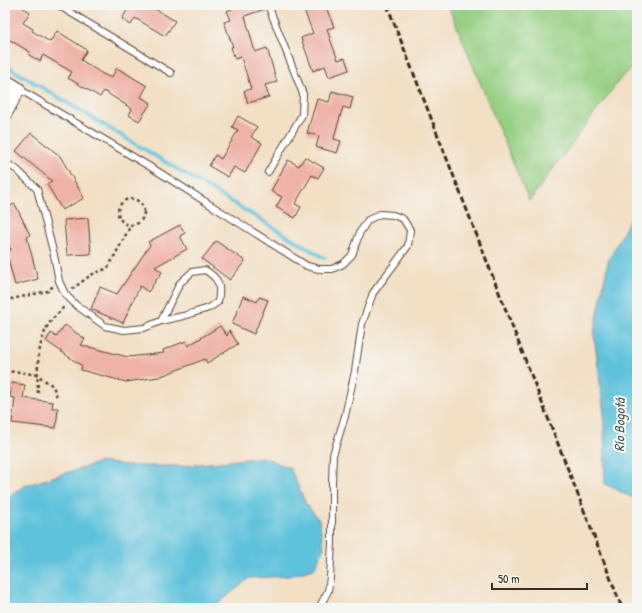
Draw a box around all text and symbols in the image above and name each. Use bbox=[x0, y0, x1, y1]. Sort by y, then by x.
water label: Río Bogotá bbox=[609, 397, 630, 452]
scale bar bbox=[492, 565, 587, 591]
text: 50 m bbox=[498, 570, 519, 587]

